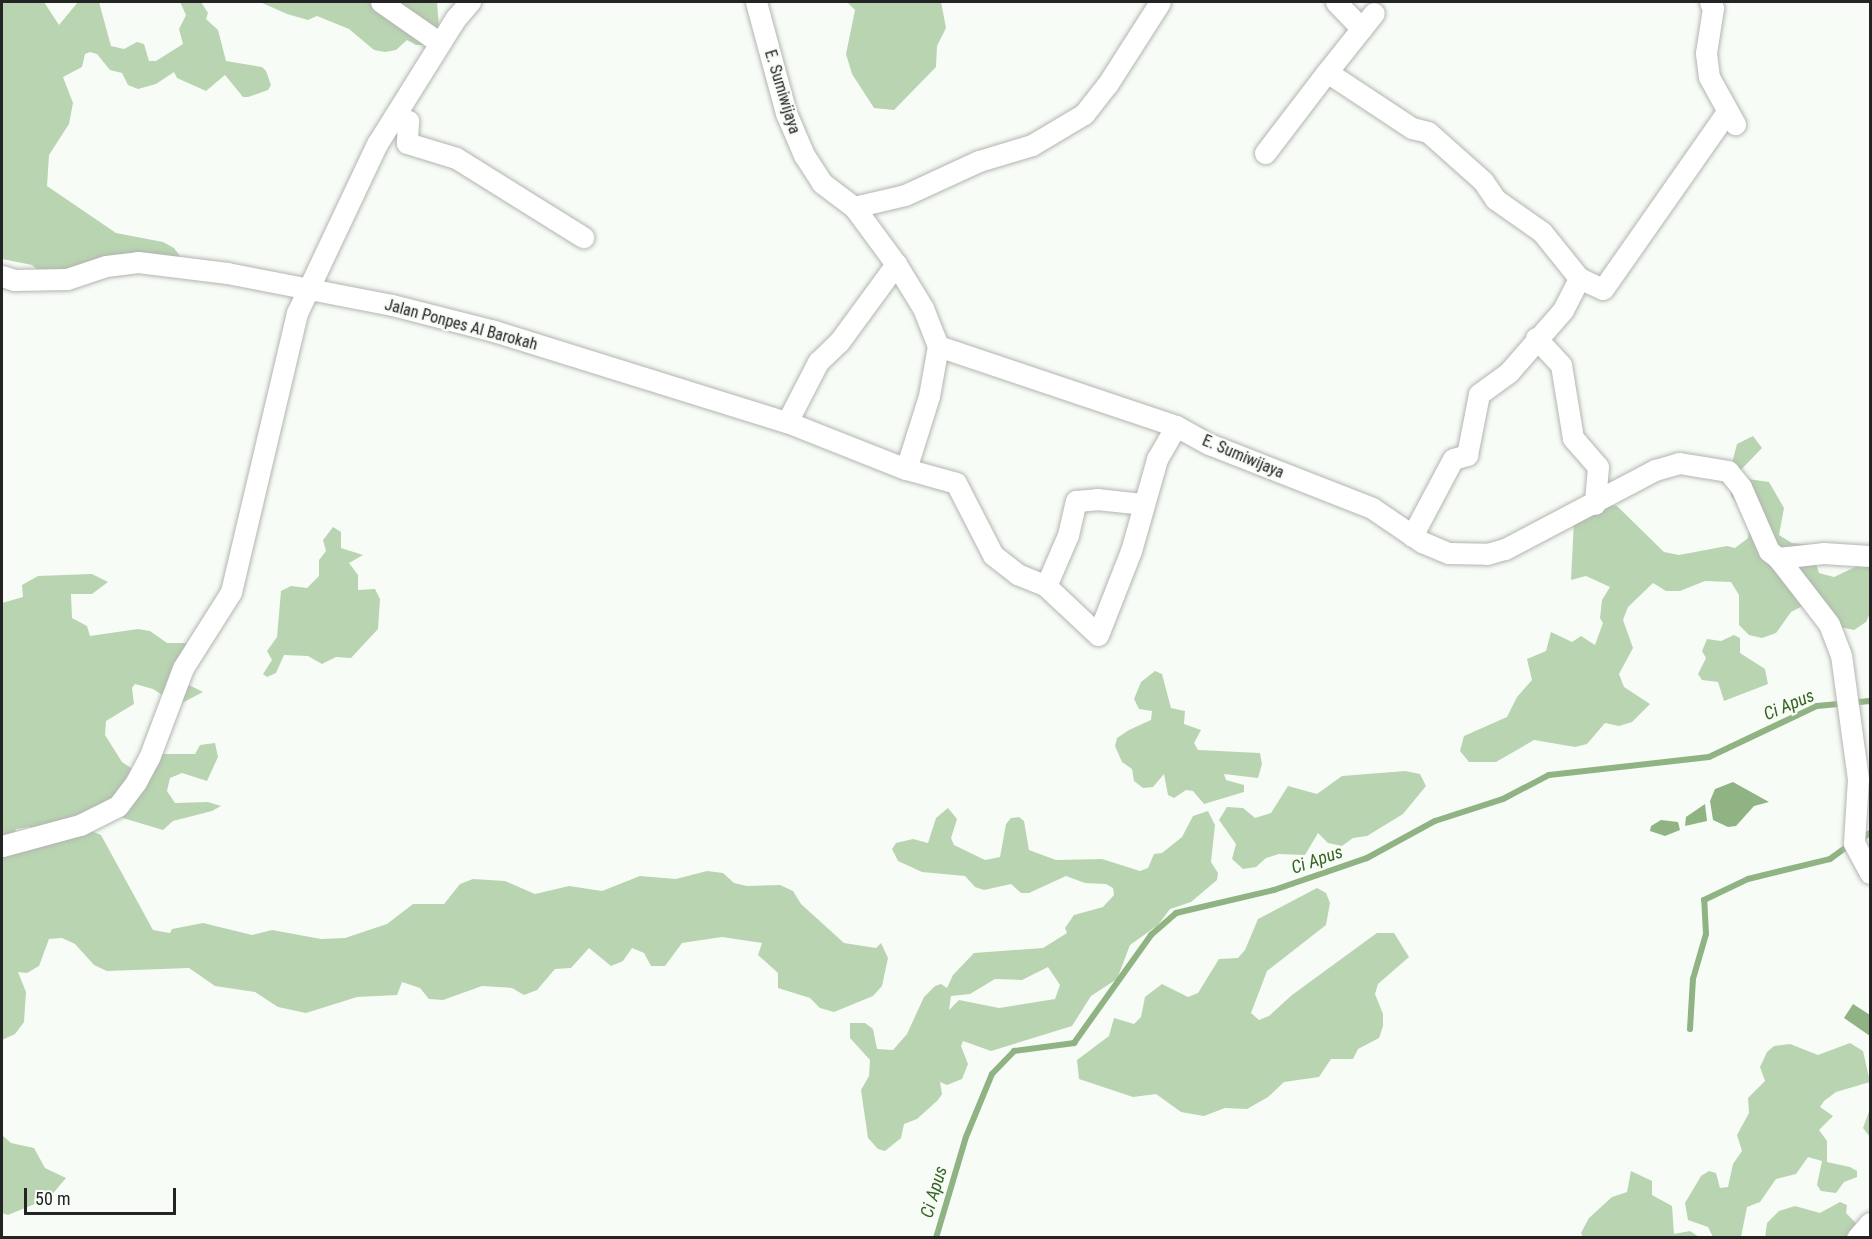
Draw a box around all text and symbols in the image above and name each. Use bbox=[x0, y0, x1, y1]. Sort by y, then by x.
street label: E. Sumiwijaya bbox=[760, 48, 804, 136]
street label: Jalan Ponpes Al Barokah bbox=[383, 295, 539, 355]
street label: E. Sumiwijaya bbox=[1199, 431, 1287, 483]
water label: Ci Apus bbox=[1760, 685, 1818, 725]
water label: Ci Apus bbox=[1288, 841, 1346, 879]
water label: Ci Apus bbox=[916, 1163, 952, 1221]
scale bar bbox=[27, 1176, 178, 1214]
text: 50 m bbox=[35, 1188, 70, 1209]

